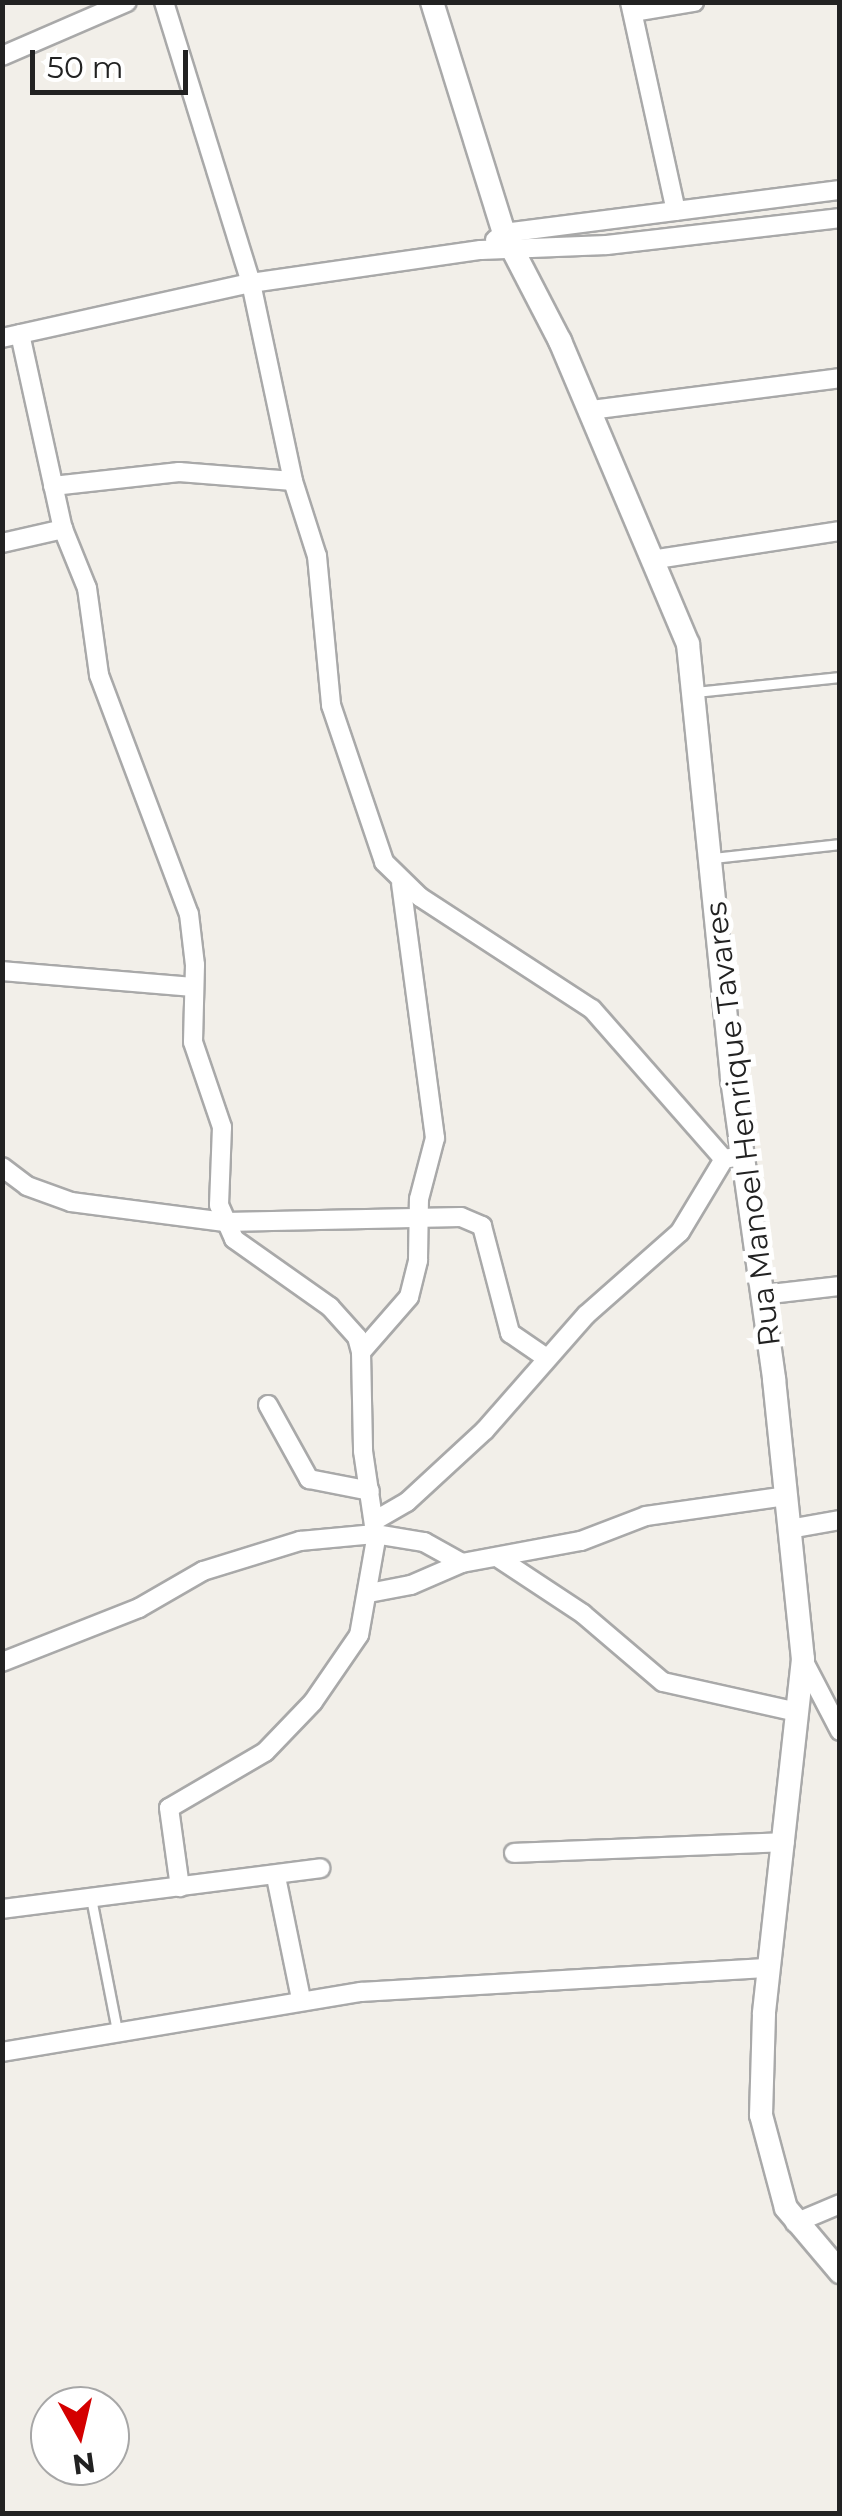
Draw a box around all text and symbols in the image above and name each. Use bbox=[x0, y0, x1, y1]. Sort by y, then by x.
scale bar bbox=[35, 30, 192, 92]
text: 50 m bbox=[47, 49, 124, 86]
street label: Rua Manoel Henrique Tavares bbox=[698, 900, 788, 1348]
north arrow bbox=[30, 2386, 130, 2486]
text: N bbox=[70, 2445, 97, 2482]

